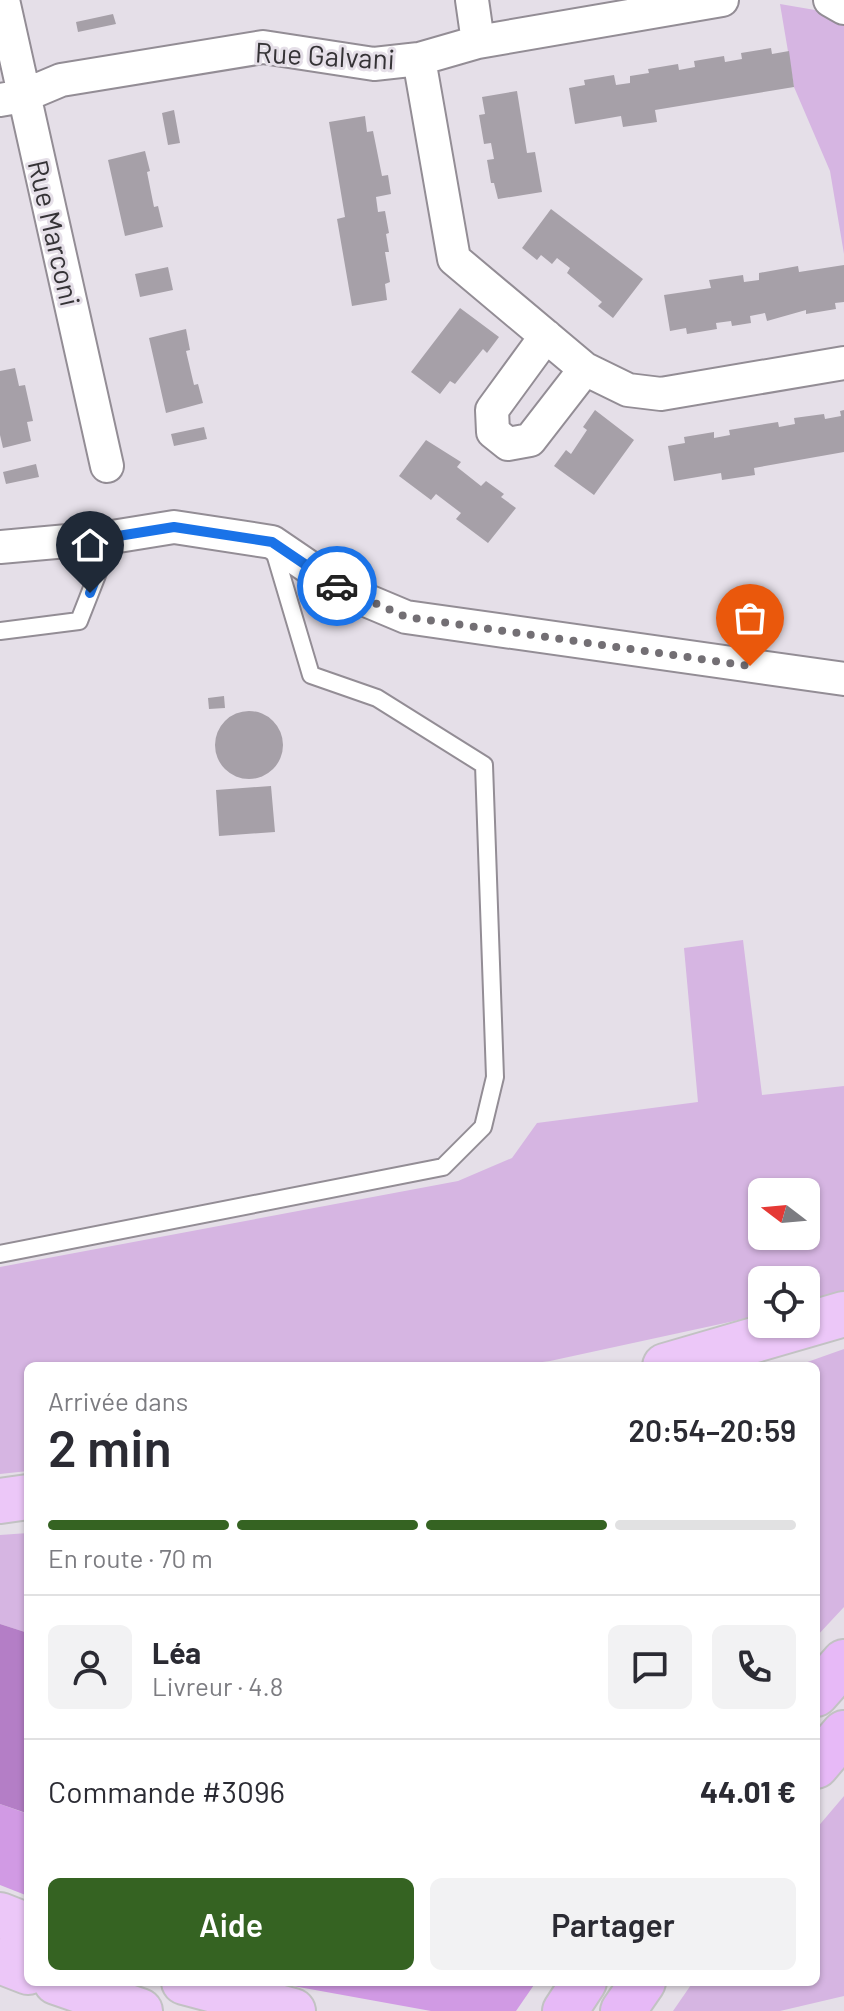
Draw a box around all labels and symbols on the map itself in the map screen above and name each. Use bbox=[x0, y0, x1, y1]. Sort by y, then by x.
street label: Rue Galvani bbox=[254, 34, 396, 76]
street label: Rue Marconi bbox=[22, 156, 88, 309]
pin bbox=[56, 511, 124, 593]
courier bbox=[297, 546, 377, 626]
pin bbox=[716, 584, 784, 666]
north arrow bbox=[748, 1178, 820, 1250]

